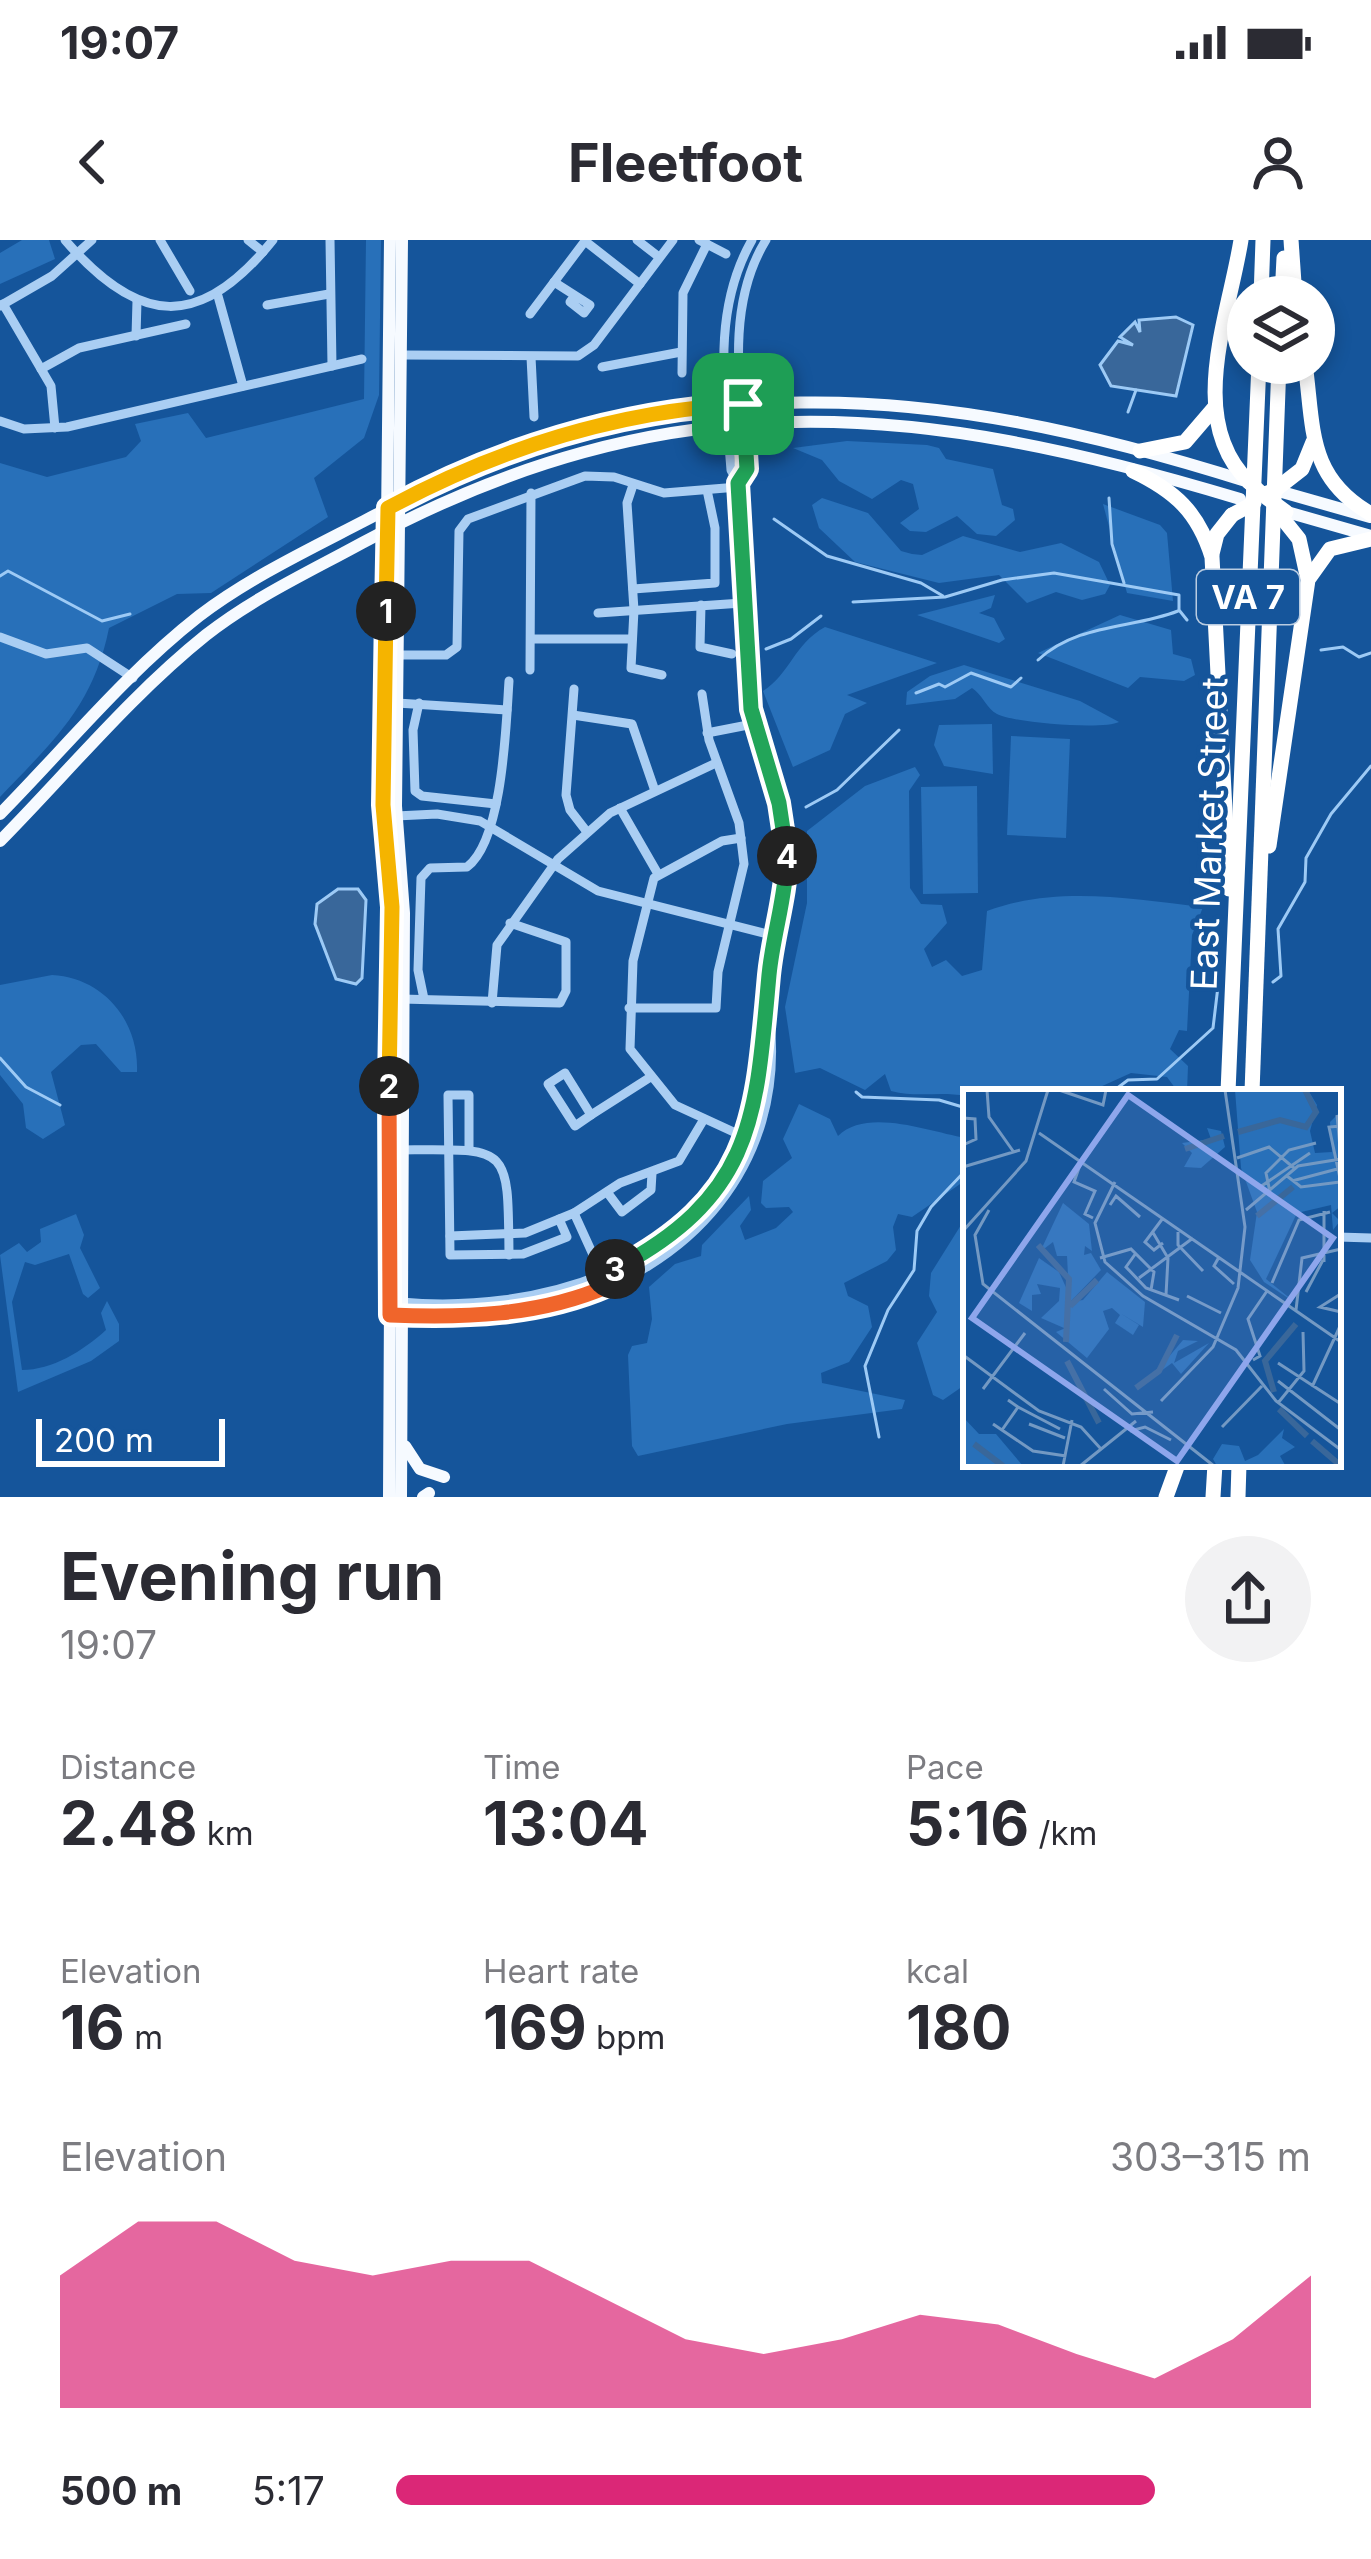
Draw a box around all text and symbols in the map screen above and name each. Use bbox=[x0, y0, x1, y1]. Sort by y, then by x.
text: 19:07 bbox=[60, 15, 179, 70]
icon: back bbox=[60, 129, 126, 195]
icon: person bbox=[1245, 129, 1311, 195]
text: Fleetfoot bbox=[568, 130, 803, 195]
map controls bbox=[1227, 276, 1335, 384]
button: layers bbox=[1227, 276, 1335, 384]
pin bbox=[692, 353, 794, 455]
icon: arrive bbox=[710, 371, 776, 437]
road number: VA 7 bbox=[1197, 570, 1299, 624]
pin: 1 bbox=[356, 581, 416, 641]
text: 1 bbox=[379, 591, 393, 631]
street label: East Market Street bbox=[1182, 677, 1236, 991]
pin: 4 bbox=[757, 826, 817, 886]
text: 4 bbox=[776, 836, 798, 876]
pin: 2 bbox=[359, 1056, 419, 1116]
text: 2 bbox=[379, 1066, 399, 1106]
inset map bbox=[963, 1089, 1341, 1467]
pin: 3 bbox=[585, 1239, 645, 1299]
text: 3 bbox=[604, 1249, 626, 1289]
scale bar bbox=[36, 1413, 225, 1466]
text: 200 m bbox=[54, 1420, 154, 1460]
text: Evening run bbox=[60, 1536, 444, 1616]
button: share bbox=[1185, 1536, 1311, 1662]
text: 19:07 bbox=[60, 1621, 157, 1668]
text: Distance bbox=[60, 1747, 196, 1787]
text: Time bbox=[483, 1747, 560, 1787]
text: Pace bbox=[906, 1747, 984, 1787]
text: 2.48 bbox=[60, 1787, 197, 1859]
text: 13:04 bbox=[483, 1787, 649, 1859]
text: 5:16 bbox=[906, 1787, 1029, 1859]
text: km bbox=[197, 1813, 254, 1853]
text: /km bbox=[1029, 1813, 1097, 1853]
text: Elevation bbox=[60, 1951, 201, 1991]
text: Heart rate bbox=[483, 1951, 639, 1991]
text: kcal bbox=[906, 1951, 969, 1991]
text: 16 bbox=[60, 1991, 125, 2063]
text: 169 bbox=[483, 1991, 587, 2063]
text: 180 bbox=[906, 1991, 1011, 2063]
text: m bbox=[125, 2017, 163, 2057]
text: bpm bbox=[587, 2017, 665, 2057]
text: Elevation bbox=[60, 2133, 227, 2180]
text: 303–315 m bbox=[1110, 2133, 1311, 2180]
text: 500 m bbox=[60, 2467, 182, 2514]
text: 5:17 bbox=[252, 2467, 325, 2514]

